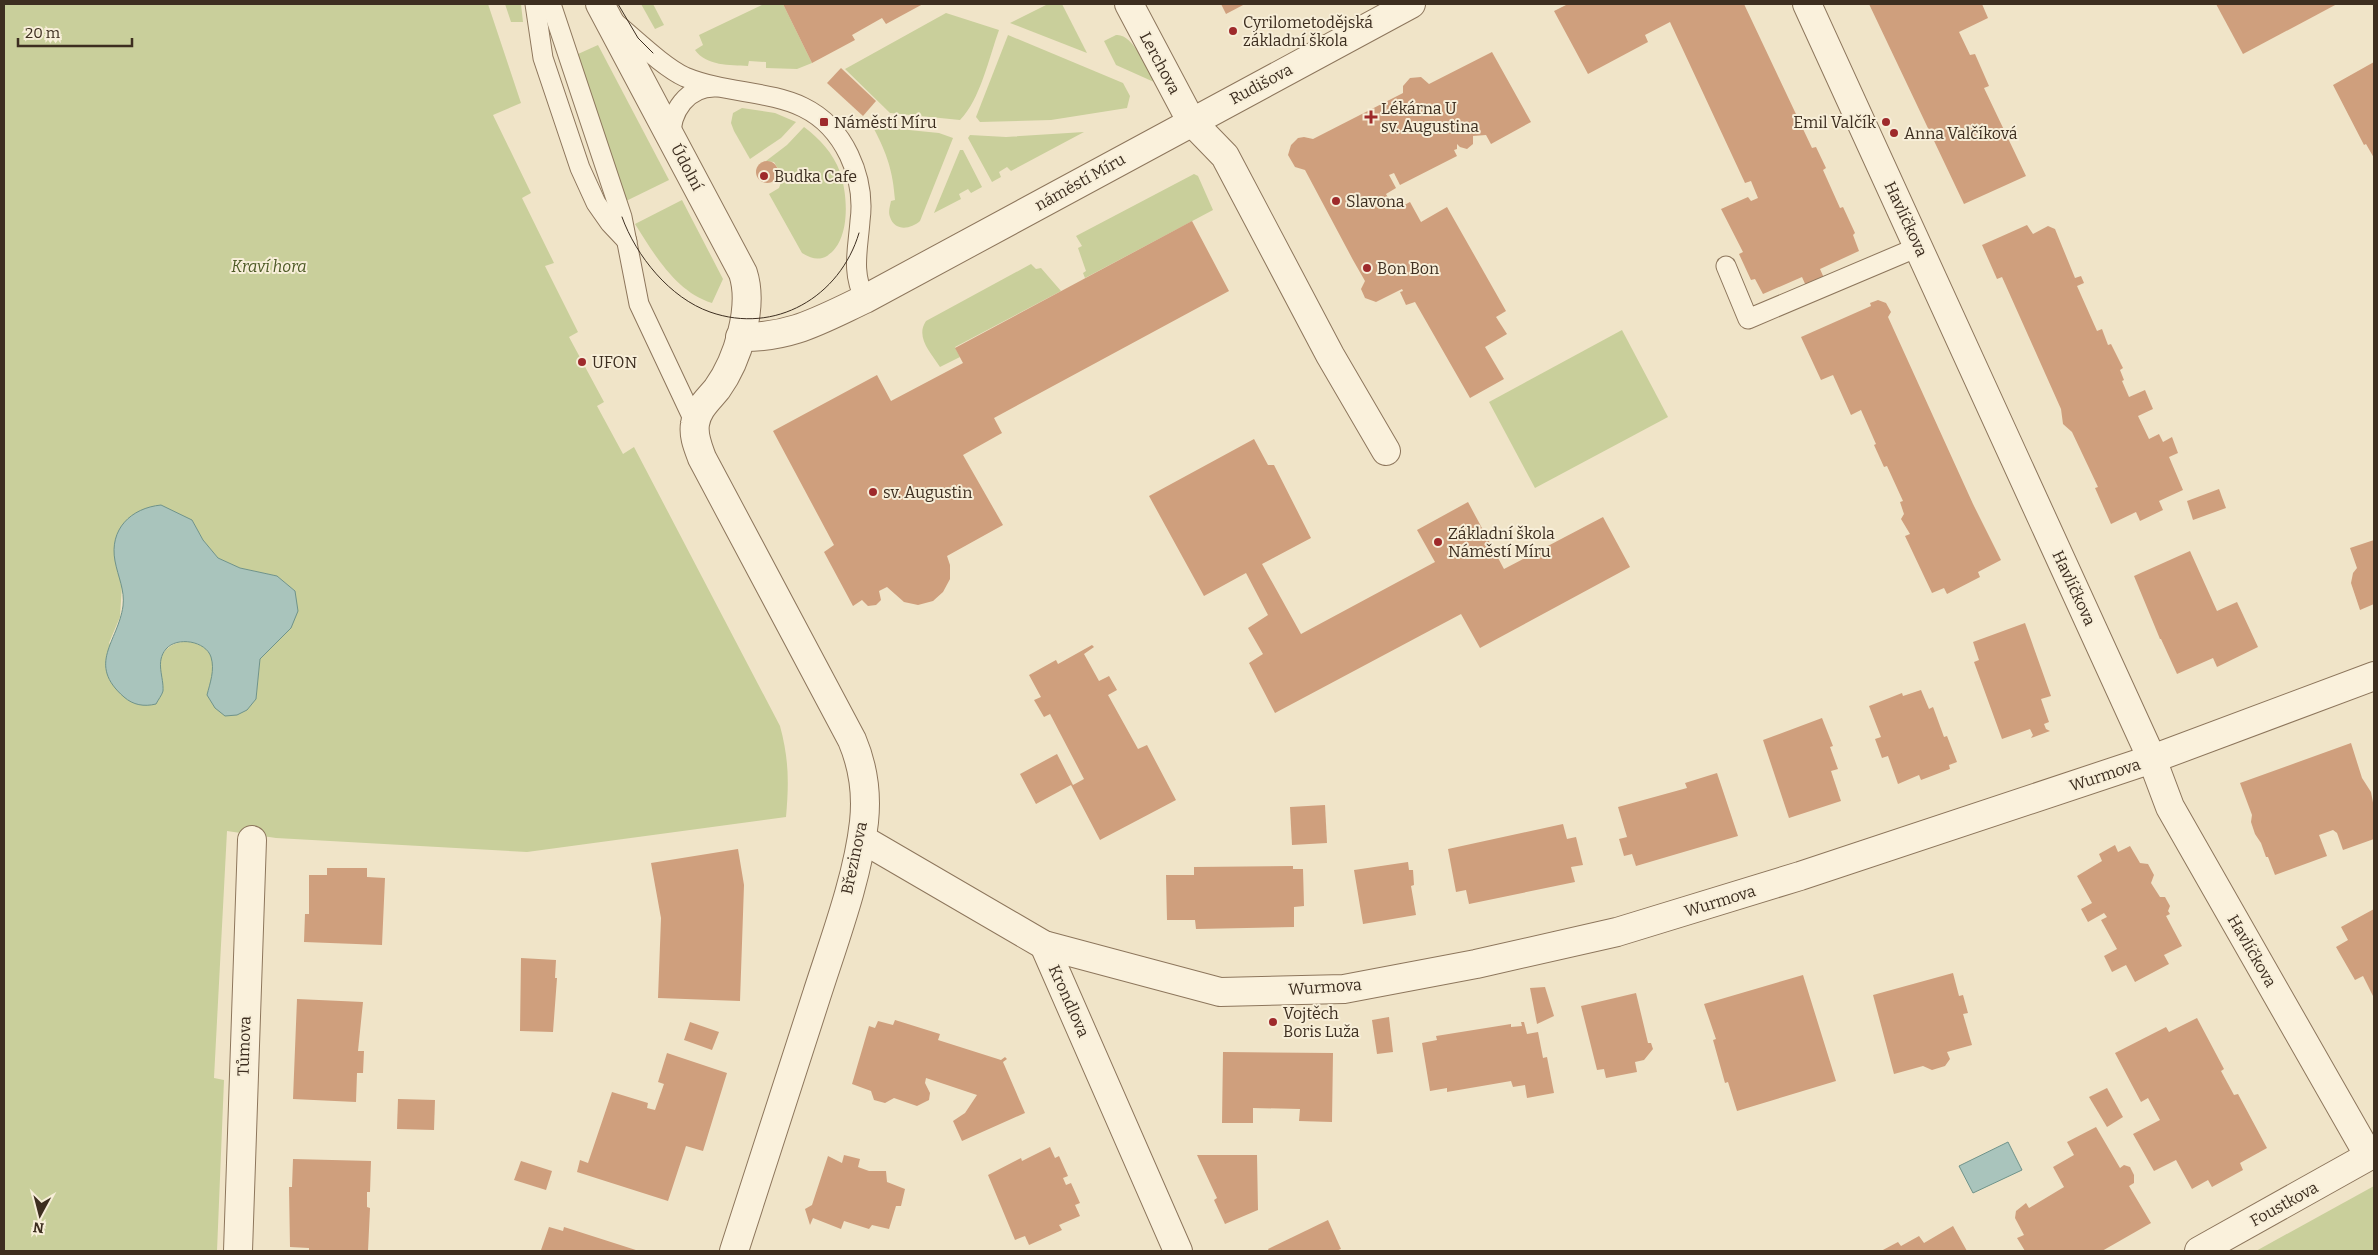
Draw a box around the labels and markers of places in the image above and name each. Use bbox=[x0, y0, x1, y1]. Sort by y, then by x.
place label: Cyrilometodějská základní škola bbox=[1243, 13, 1373, 50]
marker: Cyrilometodějská základní škola bbox=[1227, 25, 1239, 37]
place label: Lékárna U sv. Augustina bbox=[1381, 99, 1479, 136]
marker: Lékárna U sv. Augustina bbox=[1365, 111, 1377, 123]
place label: Náměstí Míru bbox=[834, 113, 937, 132]
place label: Emil Valčík bbox=[1793, 113, 1876, 132]
marker: Náměstí Míru bbox=[818, 116, 830, 128]
marker: Emil Valčík bbox=[1880, 116, 1892, 128]
place label: Anna Valčíková bbox=[1904, 124, 2018, 143]
marker: Anna Valčíková bbox=[1888, 127, 1900, 139]
place label: Budka Cafe bbox=[774, 167, 857, 186]
marker: Budka Cafe bbox=[758, 170, 770, 182]
place label: Slavona bbox=[1346, 192, 1405, 211]
marker: Slavona bbox=[1330, 195, 1342, 207]
place label: Bon Bon bbox=[1377, 259, 1439, 278]
marker: Bon Bon bbox=[1361, 262, 1373, 274]
place label: UFON bbox=[592, 353, 637, 372]
marker: UFON bbox=[576, 356, 588, 368]
place label: sv. Augustin bbox=[883, 483, 972, 502]
marker: sv. Augustin bbox=[867, 486, 879, 498]
place label: Základní škola Náměstí Míru bbox=[1448, 524, 1555, 561]
marker: Základní škola Náměstí Míru bbox=[1432, 536, 1444, 548]
place label: Vojtěch Boris Luža bbox=[1283, 1004, 1360, 1041]
marker: Vojtěch Boris Luža bbox=[1267, 1016, 1279, 1028]

